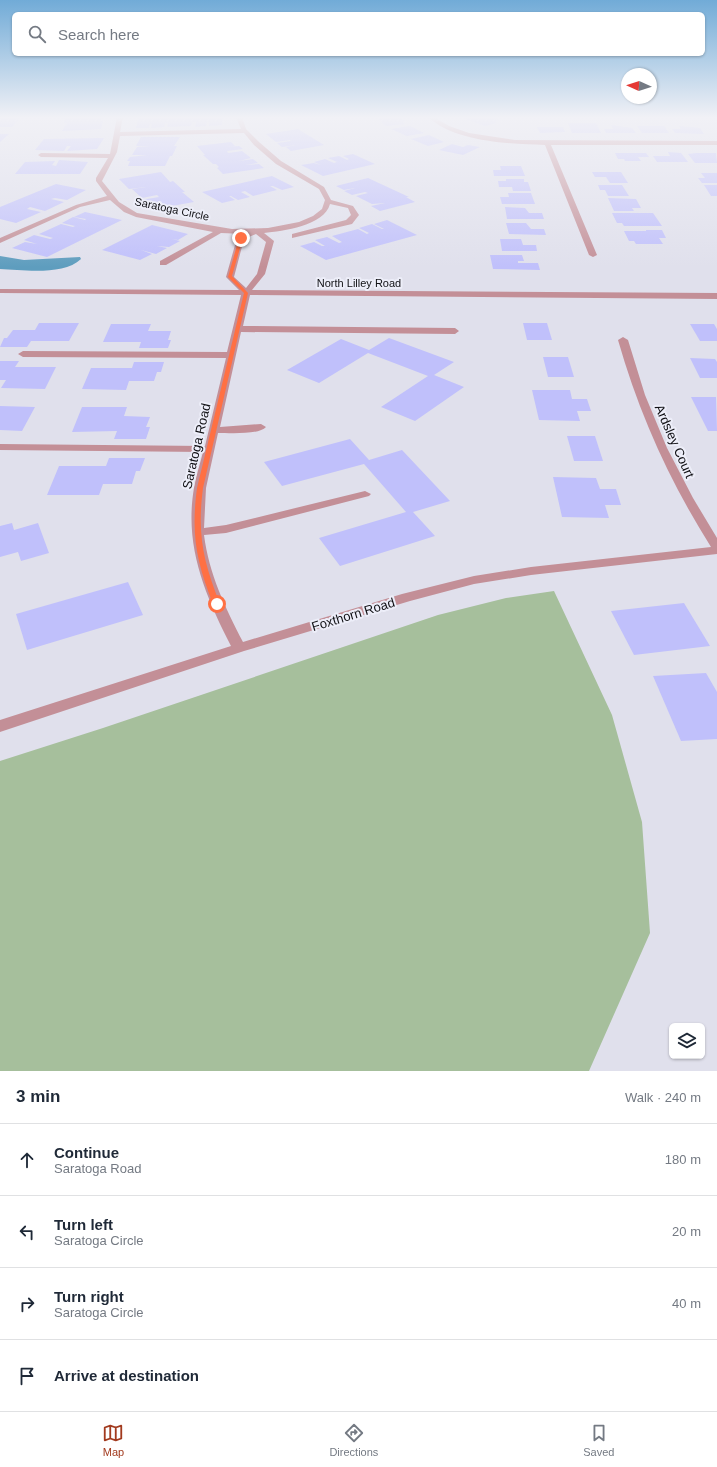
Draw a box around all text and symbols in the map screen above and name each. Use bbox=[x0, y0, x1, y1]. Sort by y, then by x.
search box bbox=[12, 12, 705, 56]
icon: search bbox=[26, 23, 48, 45]
text: Search here bbox=[58, 26, 140, 43]
north arrow bbox=[621, 68, 657, 104]
street label: Saratoga Circle bbox=[134, 195, 210, 223]
route end bbox=[232, 229, 250, 247]
street label: North Lilley Road bbox=[317, 277, 401, 289]
street label: Saratoga Road bbox=[179, 402, 214, 490]
street label: Ardsley Court bbox=[652, 402, 698, 481]
route start bbox=[208, 595, 226, 613]
street label: Foxthorn Road bbox=[310, 595, 396, 634]
map controls bbox=[669, 1023, 705, 1059]
button: layers bbox=[669, 1023, 705, 1059]
text: 3 min bbox=[16, 1087, 60, 1106]
text: Walk · 240 m bbox=[625, 1090, 701, 1105]
text: Continue bbox=[54, 1144, 119, 1161]
icon: ahead bbox=[16, 1149, 38, 1171]
text: 180 m bbox=[665, 1152, 701, 1167]
text: Saratoga Road bbox=[54, 1161, 141, 1176]
text: Turn left bbox=[54, 1216, 113, 1233]
icon: left bbox=[16, 1221, 38, 1243]
text: 20 m bbox=[672, 1224, 701, 1239]
text: Saratoga Circle bbox=[54, 1233, 144, 1248]
text: Turn right bbox=[54, 1288, 124, 1305]
icon: right bbox=[16, 1293, 38, 1315]
text: 40 m bbox=[672, 1296, 701, 1311]
text: Saratoga Circle bbox=[54, 1305, 144, 1320]
icon: arrive bbox=[16, 1365, 38, 1387]
text: Arrive at destination bbox=[54, 1367, 199, 1384]
tab: Map bbox=[102, 1422, 124, 1458]
tab: Directions bbox=[329, 1422, 378, 1458]
tab: Saved bbox=[583, 1422, 614, 1458]

